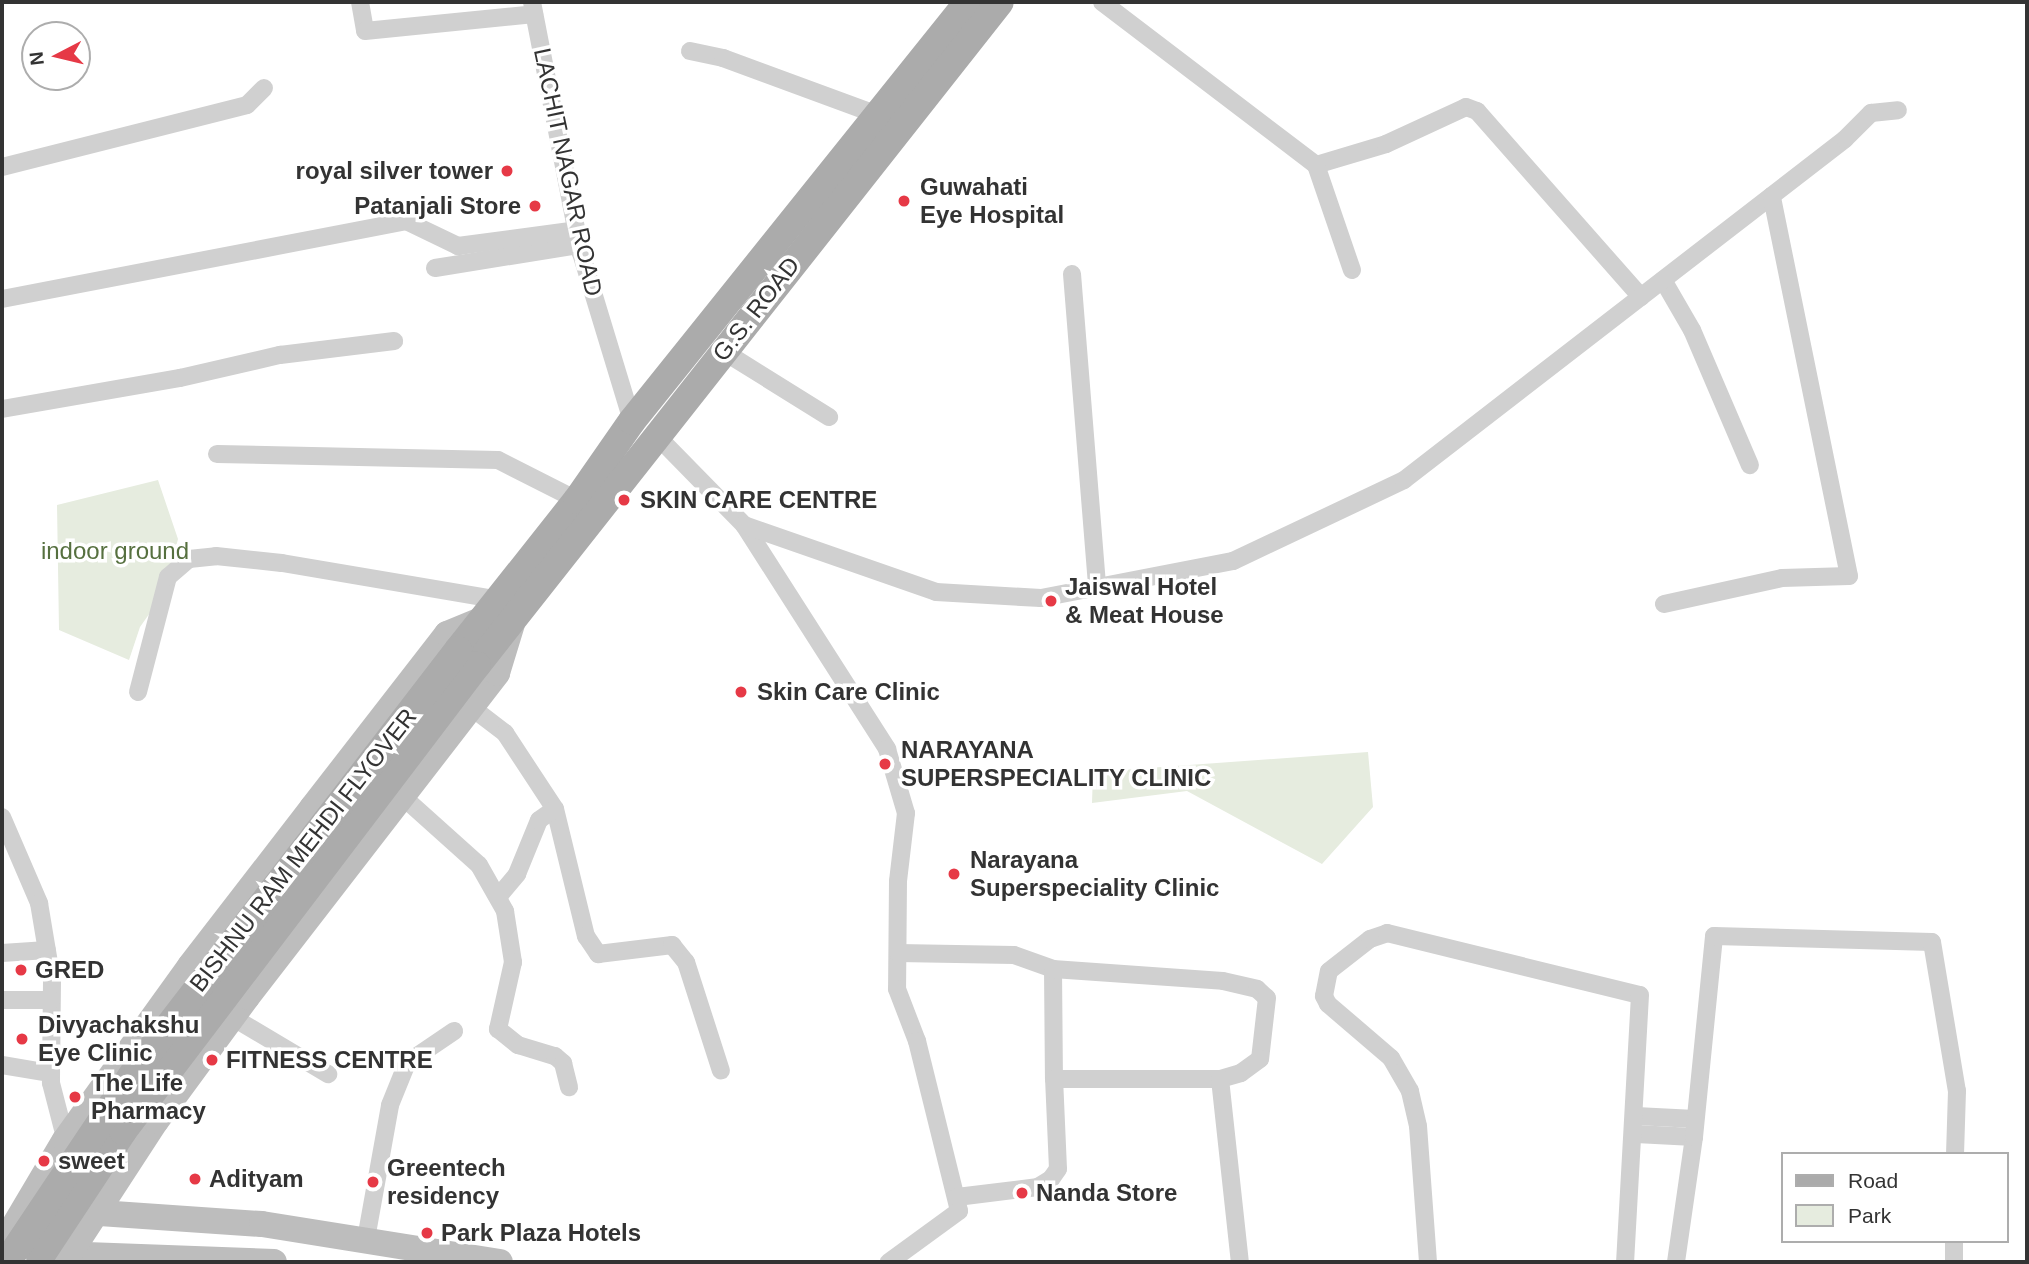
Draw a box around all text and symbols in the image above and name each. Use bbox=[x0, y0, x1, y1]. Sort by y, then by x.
north arrow bbox=[21, 21, 91, 91]
street label: LACHIT NAGAR ROAD bbox=[528, 45, 608, 299]
text: N bbox=[25, 50, 48, 66]
place label: royal silver tower bbox=[296, 157, 493, 185]
marker: royal silver tower bbox=[499, 163, 515, 179]
place label: Guwahati Eye Hospital bbox=[920, 173, 1064, 229]
marker: Guwahati Eye Hospital bbox=[894, 191, 914, 211]
place label: Patanjali Store bbox=[354, 192, 521, 220]
marker: Patanjali Store bbox=[527, 198, 543, 214]
street label: G.S. ROAD bbox=[706, 251, 806, 367]
place label: SKIN CARE CENTRE bbox=[640, 486, 877, 514]
marker: SKIN CARE CENTRE bbox=[614, 490, 634, 510]
park label: indoor ground bbox=[41, 537, 189, 565]
place label: Jaiswal Hotel & Meat House bbox=[1065, 573, 1224, 629]
marker: Jaiswal Hotel & Meat House bbox=[1043, 593, 1059, 609]
place label: Skin Care Clinic bbox=[757, 678, 940, 706]
marker: Skin Care Clinic bbox=[731, 682, 751, 702]
street label: BISHNU RAM MEHDI FLYOVER bbox=[183, 703, 423, 997]
place label: NARAYANA SUPERSPECIALITY CLINIC bbox=[901, 736, 1212, 792]
marker: NARAYANA SUPERSPECIALITY CLINIC bbox=[875, 754, 895, 774]
place label: Narayana Superspeciality Clinic bbox=[970, 846, 1219, 902]
marker: Narayana Superspeciality Clinic bbox=[944, 864, 964, 884]
place label: GRED bbox=[35, 956, 104, 984]
marker: GRED bbox=[13, 962, 29, 978]
place label: Divyachakshu Eye Clinic bbox=[38, 1011, 199, 1067]
marker: Divyachakshu Eye Clinic bbox=[12, 1029, 32, 1049]
place label: FITNESS CENTRE bbox=[226, 1046, 433, 1074]
marker: FITNESS CENTRE bbox=[204, 1052, 220, 1068]
place label: The Life Pharmacy bbox=[91, 1069, 206, 1125]
marker: The Life Pharmacy bbox=[65, 1087, 85, 1107]
place label: sweet bbox=[58, 1147, 125, 1175]
legend bbox=[1780, 1152, 2008, 1243]
marker: sweet bbox=[36, 1153, 52, 1169]
place label: Greentech residency bbox=[387, 1154, 506, 1210]
place label: Adityam bbox=[209, 1165, 304, 1193]
text: Road bbox=[1848, 1169, 1898, 1192]
marker: Adityam bbox=[187, 1171, 203, 1187]
marker: Greentech residency bbox=[365, 1174, 381, 1190]
place label: Nanda Store bbox=[1036, 1179, 1177, 1207]
marker: Nanda Store bbox=[1014, 1185, 1030, 1201]
text: Park bbox=[1848, 1204, 1891, 1227]
place label: Park Plaza Hotels bbox=[441, 1219, 641, 1247]
marker: Park Plaza Hotels bbox=[419, 1225, 435, 1241]

